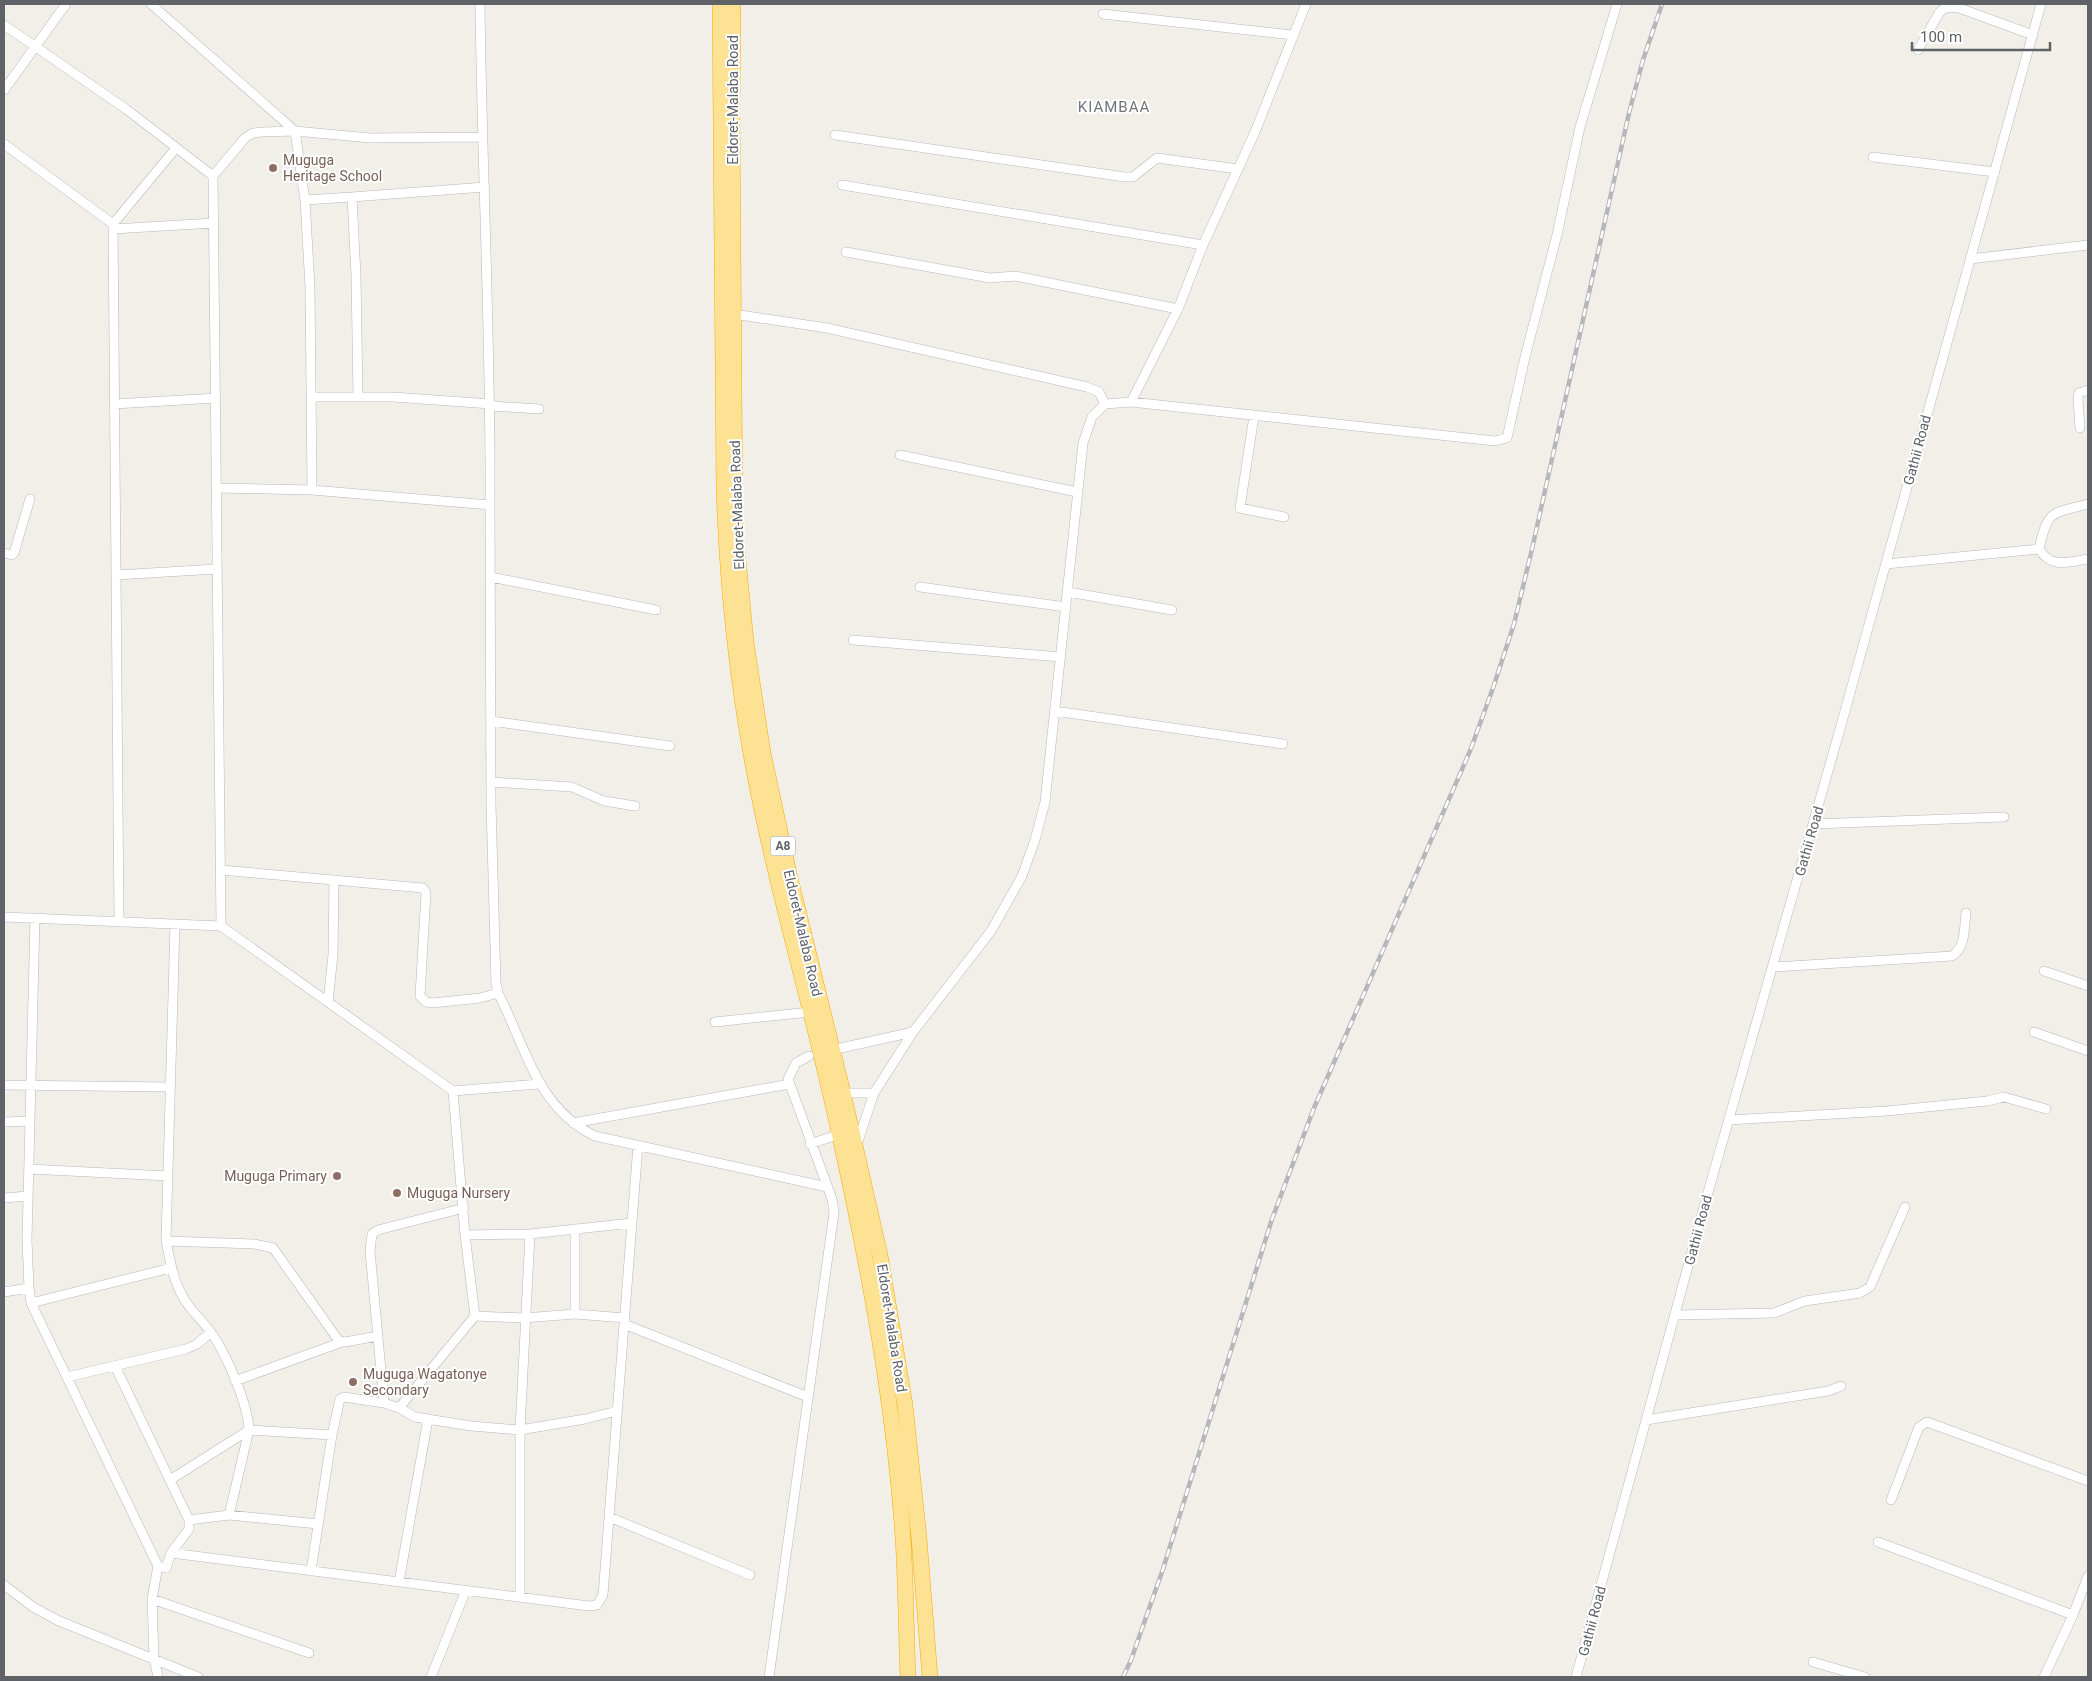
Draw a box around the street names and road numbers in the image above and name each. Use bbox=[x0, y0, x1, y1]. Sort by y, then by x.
street label: Eldoret-Malaba Road bbox=[725, 35, 741, 165]
street label: Gathii Road bbox=[1900, 413, 1934, 487]
street label: Eldoret-Malaba Road bbox=[727, 440, 747, 570]
street label: Gathii Road bbox=[1791, 804, 1827, 878]
road number: A8 bbox=[770, 836, 796, 856]
street label: Eldoret-Malaba Road bbox=[781, 868, 825, 998]
street label: Gathii Road bbox=[1681, 1193, 1715, 1267]
street label: Eldoret-Malaba Road bbox=[874, 1263, 910, 1393]
street label: Gathii Road bbox=[1575, 1584, 1609, 1658]

